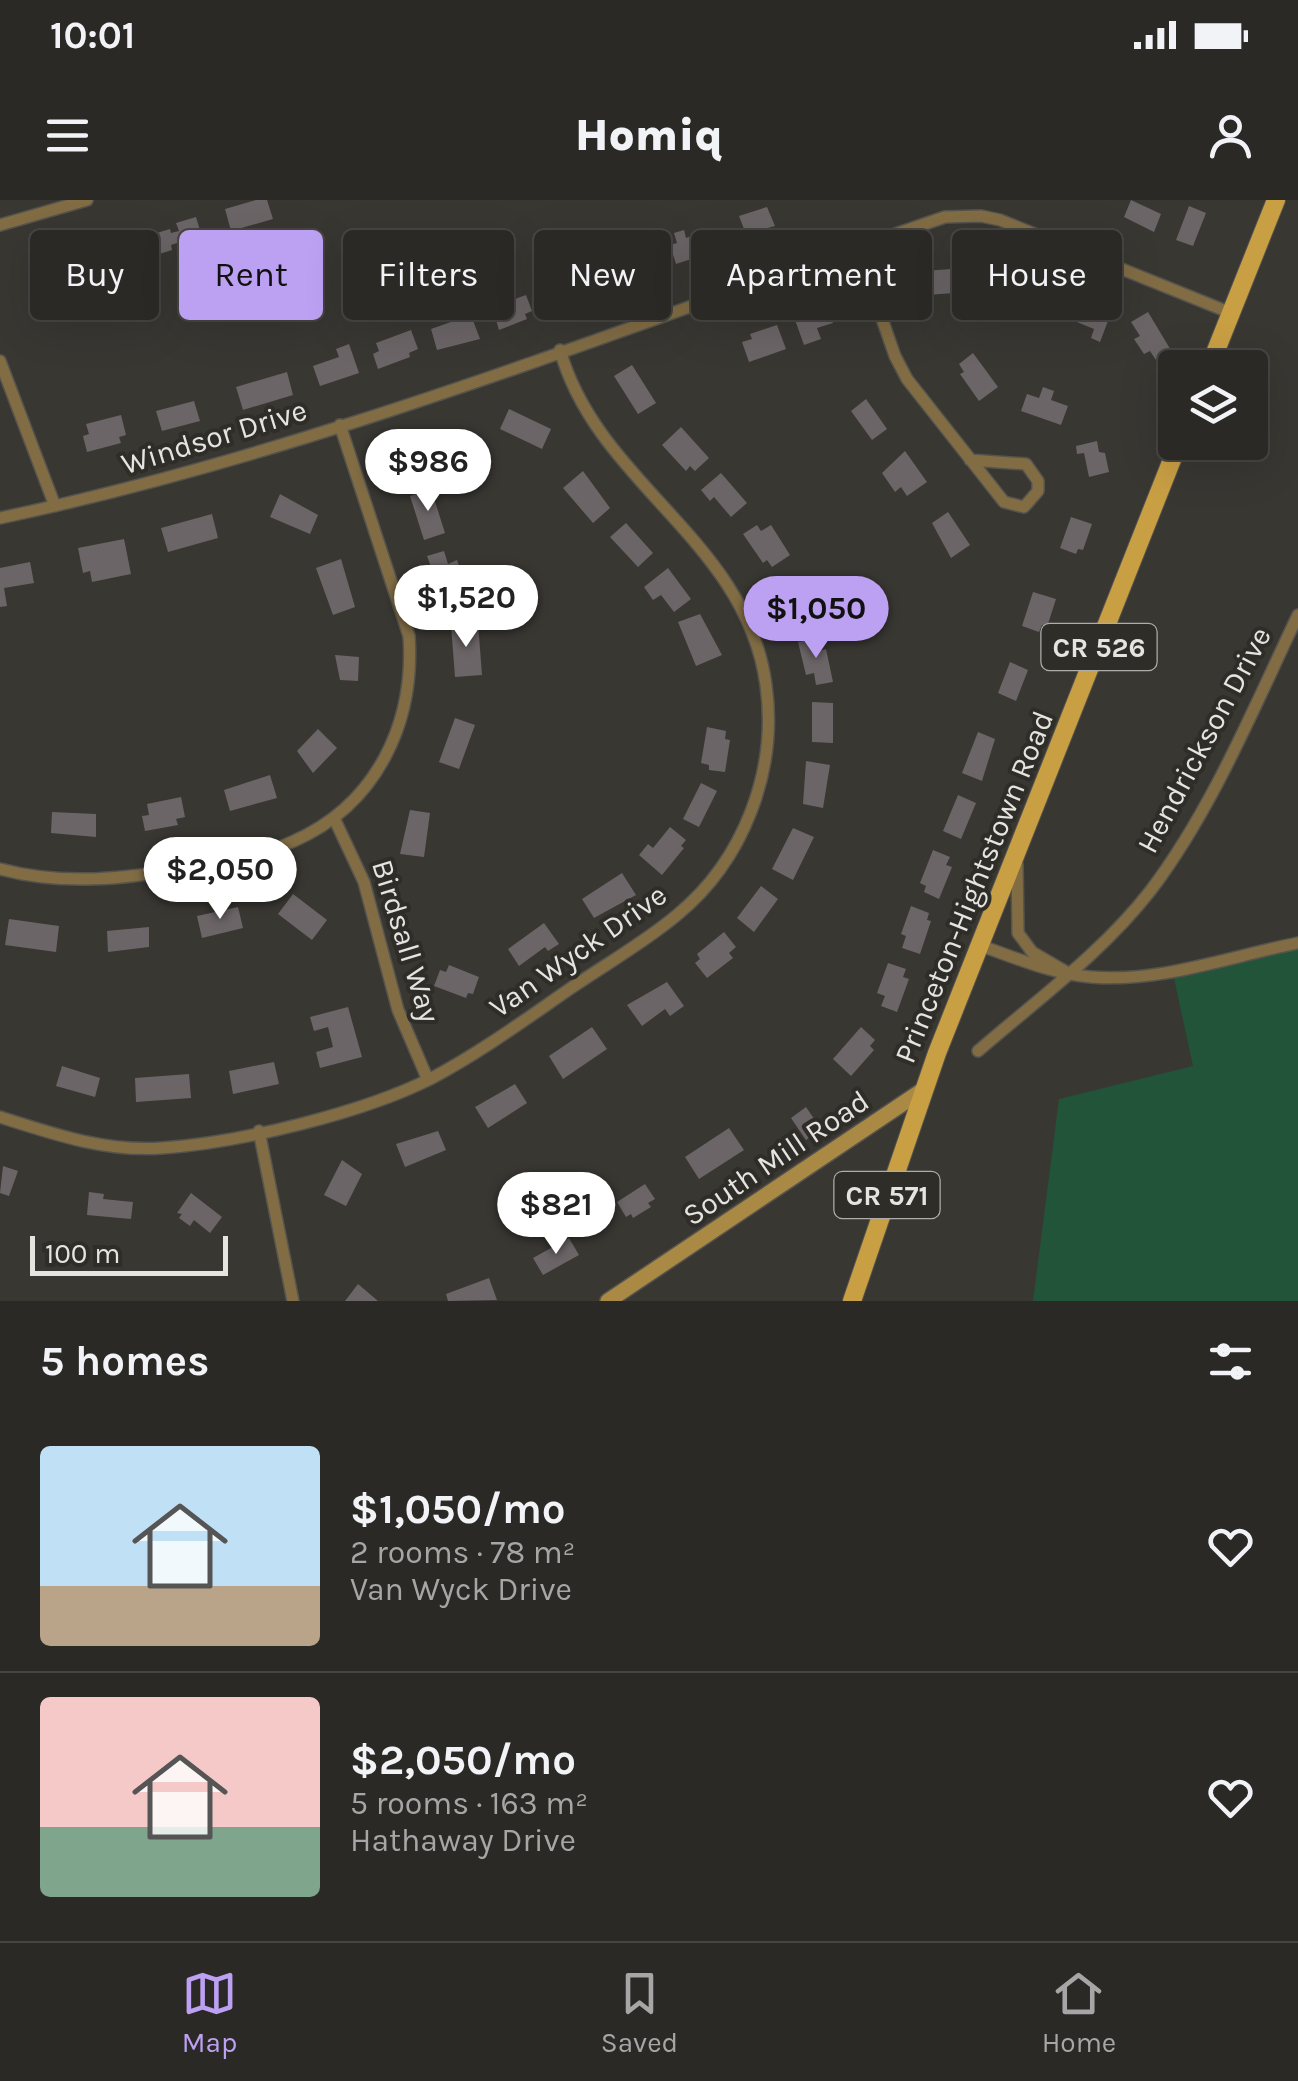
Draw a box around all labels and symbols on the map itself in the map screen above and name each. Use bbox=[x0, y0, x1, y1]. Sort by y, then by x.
street label: Windsor Drive bbox=[117, 392, 311, 482]
pin: $986 bbox=[369, 429, 487, 514]
pin: $1,520 bbox=[385, 565, 547, 650]
pin: $1,050 bbox=[735, 576, 897, 661]
street label: Hendrickson Drive bbox=[1129, 621, 1279, 859]
road number: CR 526 bbox=[1042, 624, 1156, 670]
street label: Princeton-Hightstown Road bbox=[887, 706, 1061, 1068]
pin: $2,050 bbox=[139, 837, 301, 922]
street label: Birdsall Way bbox=[364, 855, 448, 1027]
street label: Van Wyck Drive bbox=[482, 877, 674, 1025]
street label: South Mill Road bbox=[676, 1083, 876, 1233]
pin: $821 bbox=[497, 1172, 615, 1257]
road number: CR 571 bbox=[834, 1172, 940, 1218]
scale bar bbox=[30, 1231, 228, 1276]

